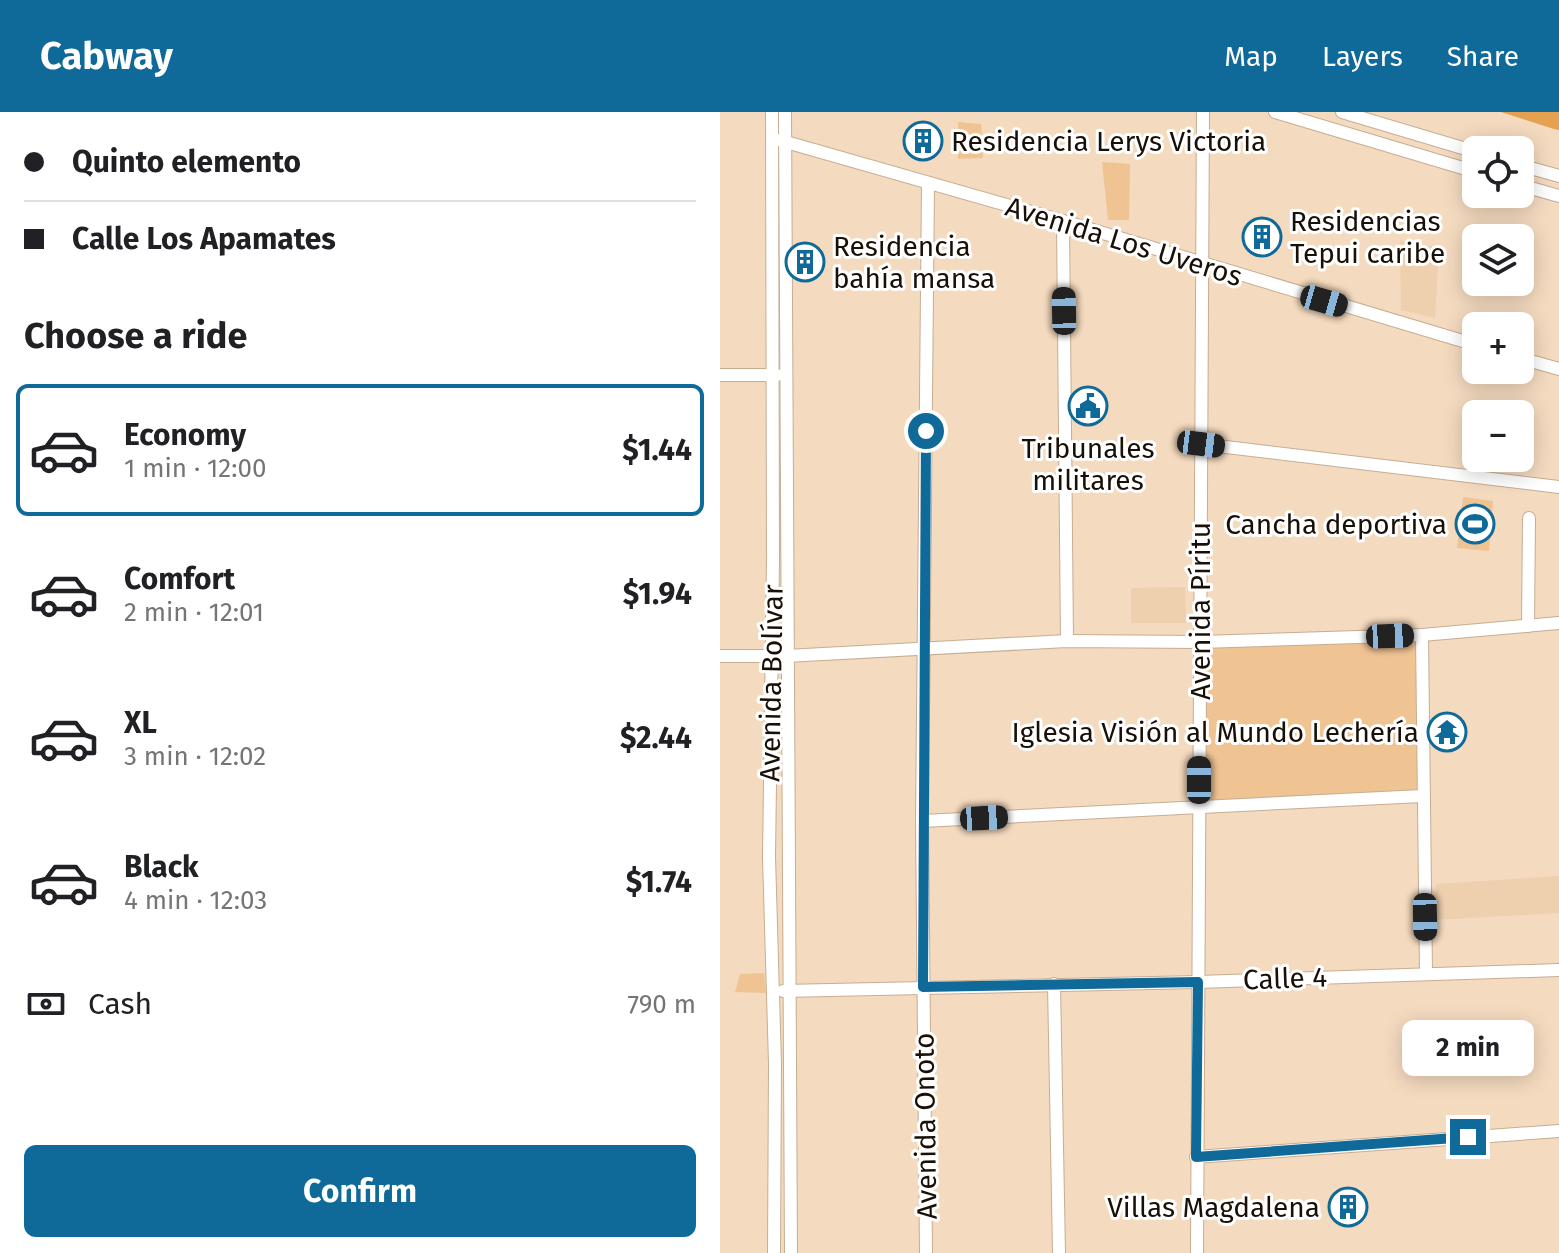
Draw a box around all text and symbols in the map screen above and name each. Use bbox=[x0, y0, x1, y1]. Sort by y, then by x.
text: Cabway bbox=[40, 33, 173, 79]
text: Map bbox=[1224, 40, 1278, 73]
text: Layers bbox=[1322, 40, 1403, 73]
text: Share bbox=[1447, 40, 1519, 73]
building icon: Residencia Lerys Victoria bbox=[902, 120, 944, 162]
place label: Residencia Lerys Victoria bbox=[951, 125, 1266, 158]
map controls bbox=[1462, 136, 1534, 472]
button: locate bbox=[1462, 136, 1534, 208]
text: Quinto elemento bbox=[72, 144, 301, 180]
street label: Avenida Los Uveros bbox=[1002, 190, 1246, 293]
place label: Residencias Tepui caribe bbox=[1290, 205, 1445, 270]
building icon: Residencias Tepui caribe bbox=[1241, 216, 1283, 258]
text: Calle Los Apamates bbox=[72, 221, 336, 257]
button: layers bbox=[1462, 224, 1534, 296]
place label: Residencia bahía mansa bbox=[833, 230, 995, 295]
building icon: Residencia bahía mansa bbox=[784, 241, 826, 283]
car bbox=[1298, 283, 1350, 319]
car bbox=[1052, 287, 1076, 335]
button: + bbox=[1462, 312, 1534, 384]
text: Choose a ride bbox=[24, 314, 247, 358]
public building icon: Tribunales militares bbox=[1067, 385, 1109, 427]
button: − bbox=[1462, 400, 1534, 472]
route start bbox=[908, 413, 944, 449]
icon: car bbox=[28, 414, 100, 486]
text: Economy bbox=[124, 417, 246, 453]
car bbox=[1176, 429, 1226, 459]
text: $1.44 bbox=[622, 432, 692, 468]
place label: Tribunales militares bbox=[1021, 432, 1155, 497]
text: 1 min · 12:00 bbox=[124, 453, 266, 484]
sports icon: Cancha deportiva bbox=[1454, 503, 1496, 545]
place label: Cancha deportiva bbox=[1225, 508, 1447, 541]
street label: Avenida Píritu bbox=[1184, 522, 1217, 700]
icon: car bbox=[28, 558, 100, 630]
text: Comfort bbox=[124, 561, 235, 597]
text: $1.94 bbox=[623, 576, 692, 612]
street label: Avenida Bolívar bbox=[753, 584, 790, 782]
text: 2 min · 12:01 bbox=[124, 597, 264, 628]
car bbox=[1366, 623, 1414, 649]
icon: car bbox=[28, 702, 100, 774]
text: XL bbox=[124, 705, 157, 741]
temple icon: Iglesia Visión al Mundo Lechería bbox=[1426, 711, 1468, 753]
place label: Iglesia Visión al Mundo Lechería bbox=[1012, 716, 1419, 749]
text: $2.44 bbox=[620, 720, 692, 756]
text: 3 min · 12:02 bbox=[124, 741, 266, 772]
car bbox=[1187, 756, 1211, 804]
car bbox=[959, 805, 1009, 831]
icon: car bbox=[28, 846, 100, 918]
text: Black bbox=[124, 849, 199, 885]
text: $1.74 bbox=[626, 864, 692, 900]
text: 4 min · 12:03 bbox=[124, 885, 267, 916]
car bbox=[1413, 893, 1437, 941]
street label: Calle 4 bbox=[1242, 961, 1328, 996]
icon: cash bbox=[24, 982, 68, 1026]
text: Cash bbox=[88, 986, 152, 1022]
text: 790 m bbox=[628, 989, 696, 1020]
callout: 2 min bbox=[1402, 1021, 1534, 1077]
street label: Avenida Onoto bbox=[907, 1032, 944, 1220]
text: 2 min bbox=[1436, 1032, 1500, 1063]
route end bbox=[1450, 1119, 1486, 1155]
button: Confirm bbox=[24, 1145, 696, 1237]
building icon: Villas Magdalena bbox=[1327, 1186, 1369, 1228]
place label: Villas Magdalena bbox=[1107, 1191, 1320, 1224]

